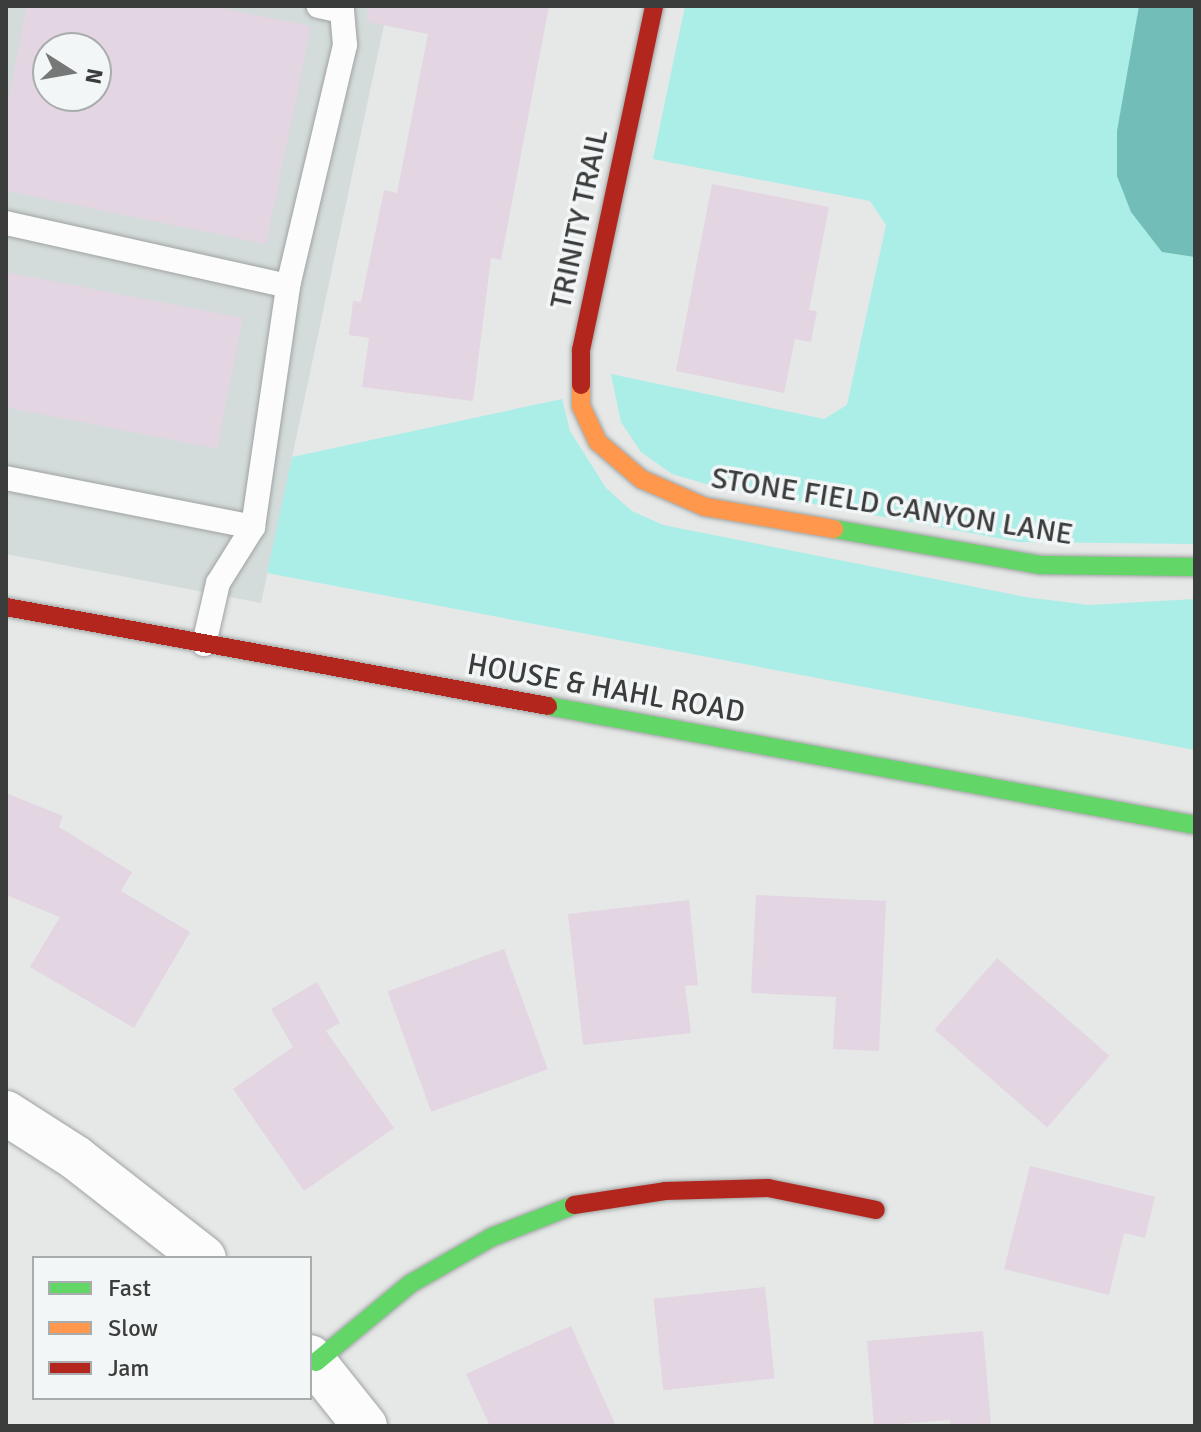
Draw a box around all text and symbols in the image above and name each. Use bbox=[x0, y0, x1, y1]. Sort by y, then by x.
north arrow bbox=[32, 32, 112, 112]
text: N bbox=[79, 66, 109, 86]
street label: TRINITY TRAIL bbox=[543, 126, 617, 312]
street label: STONE FIELD CANYON LANE bbox=[709, 461, 1075, 553]
street label: HOUSE & HAHL ROAD bbox=[464, 647, 748, 731]
legend bbox=[32, 1256, 312, 1400]
text: Fast bbox=[108, 1273, 151, 1303]
text: Slow bbox=[108, 1313, 158, 1343]
text: Jam bbox=[108, 1353, 149, 1383]

